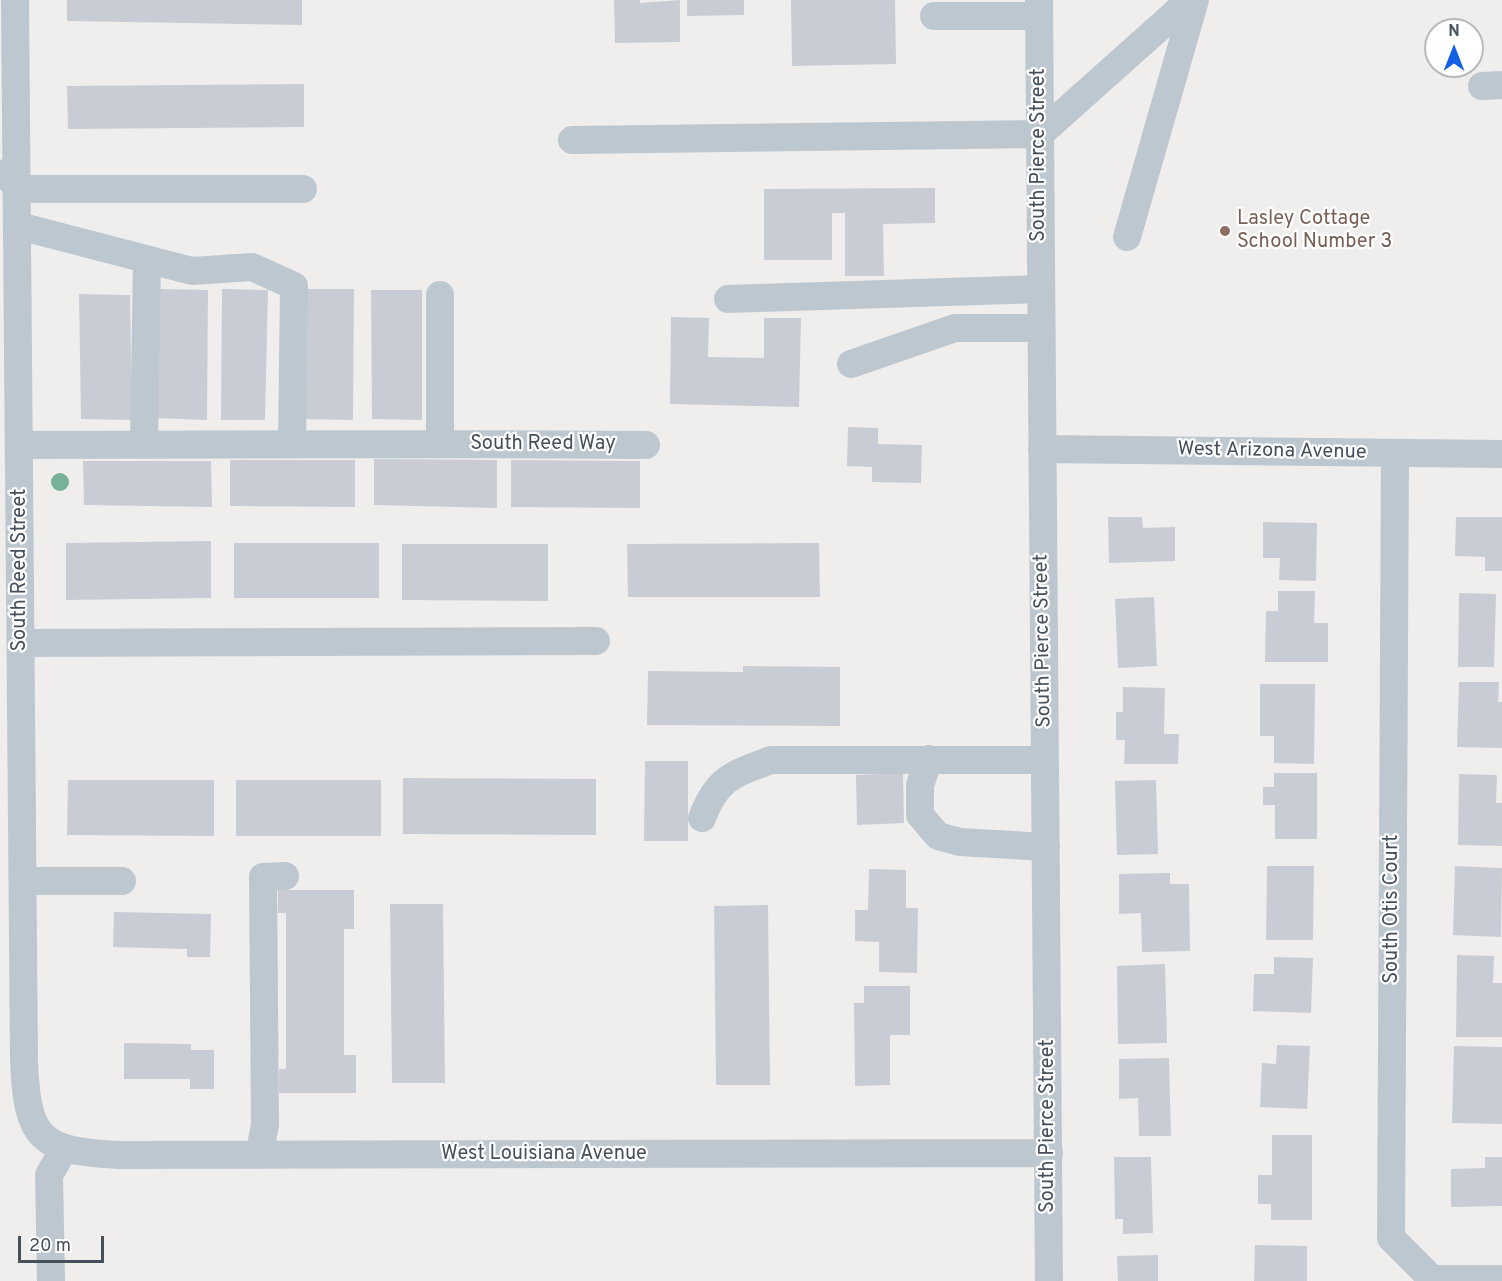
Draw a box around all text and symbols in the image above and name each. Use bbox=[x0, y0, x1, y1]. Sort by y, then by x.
north arrow bbox=[1424, 18, 1484, 78]
text: N bbox=[1448, 22, 1460, 42]
street label: South Pierce Street bbox=[1028, 68, 1052, 242]
place label: Lasley Cottage School Number 3 bbox=[1237, 208, 1392, 255]
marker: Lasley Cottage School Number 3 bbox=[1218, 224, 1232, 238]
street label: South Reed Way bbox=[470, 433, 616, 457]
street label: West Arizona Avenue bbox=[1177, 438, 1367, 466]
street label: South Reed Street bbox=[9, 488, 33, 652]
street label: South Pierce Street bbox=[1030, 554, 1058, 728]
street label: South Otis Court bbox=[1381, 834, 1405, 984]
street label: South Pierce Street bbox=[1037, 1039, 1061, 1213]
street label: West Louisiana Avenue bbox=[441, 1143, 647, 1167]
scale bar bbox=[21, 1224, 106, 1262]
text: 20 m bbox=[29, 1235, 71, 1258]

